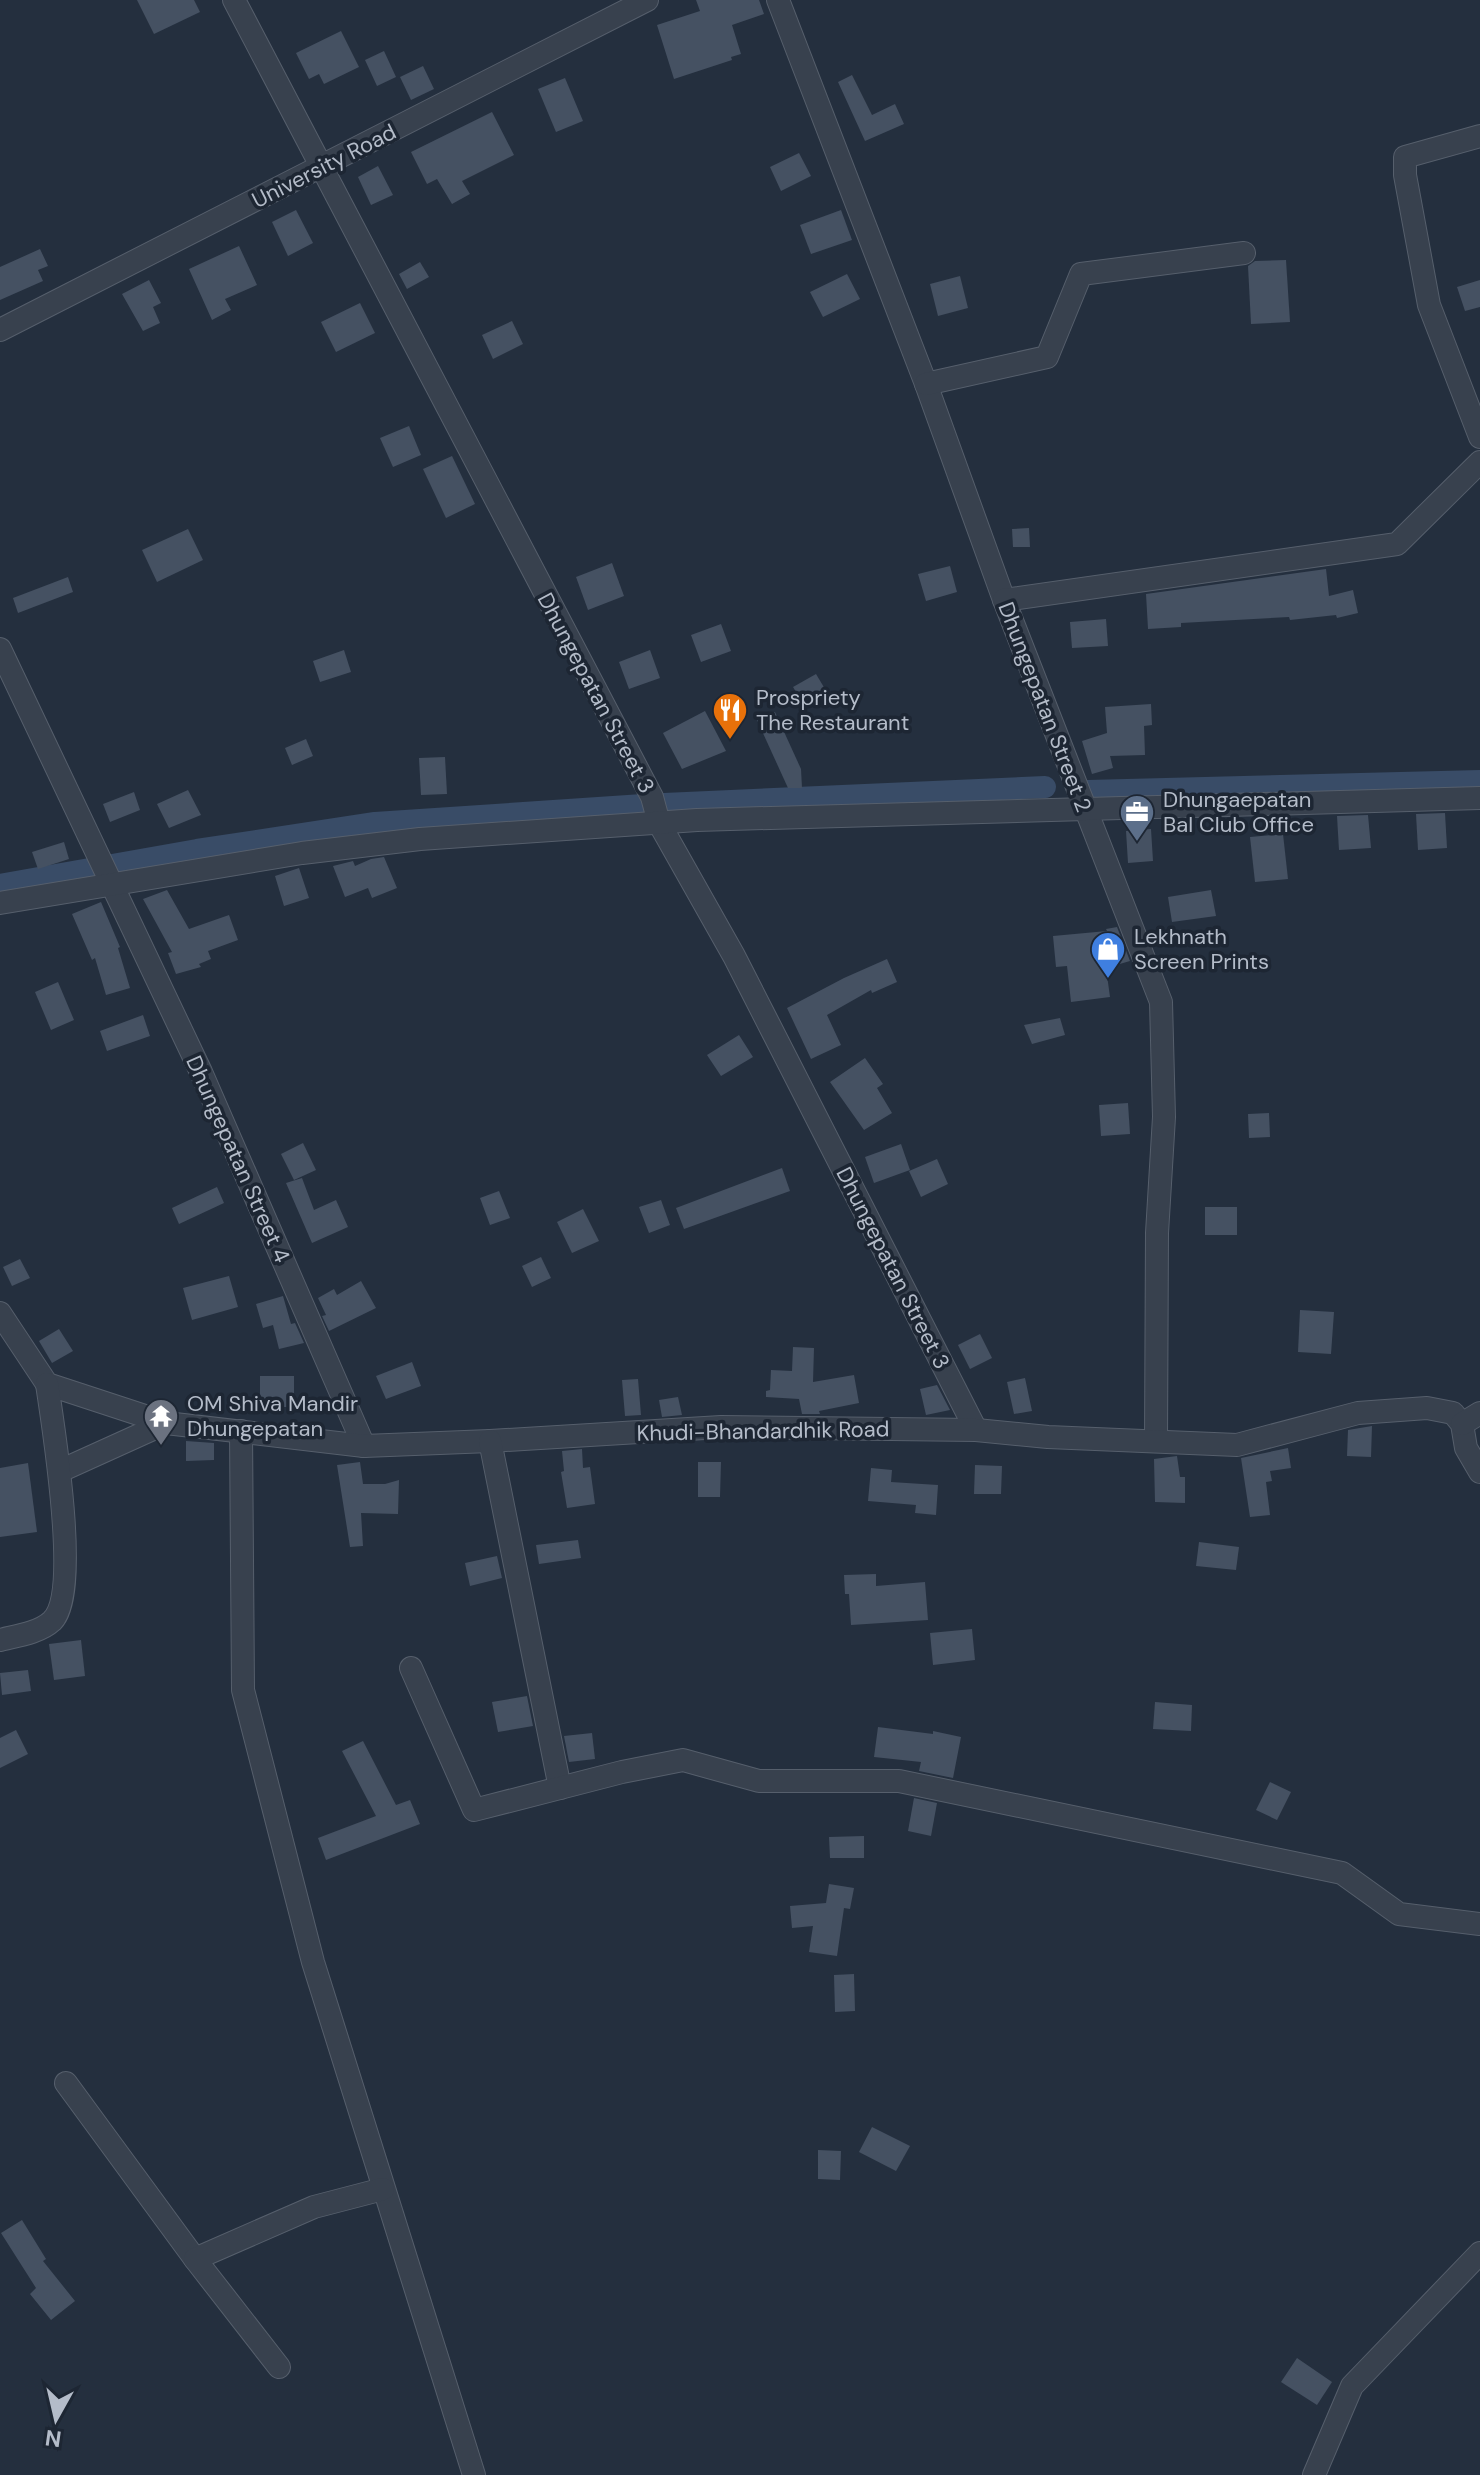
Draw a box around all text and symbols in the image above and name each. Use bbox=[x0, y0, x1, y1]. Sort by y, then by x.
street label: University Road bbox=[247, 117, 401, 215]
street label: Dhungepatan Street 3 bbox=[531, 588, 661, 798]
street label: Dhungepatan Street 2 bbox=[992, 598, 1098, 816]
place label: Prospriety The Restaurant bbox=[756, 683, 909, 737]
restaurant icon: Prospriety The Restaurant bbox=[711, 691, 749, 741]
place label: Dhungaepatan Bal Club Office bbox=[1163, 785, 1314, 839]
office icon: Dhungaepatan Bal Club Office bbox=[1118, 793, 1156, 843]
place label: Lekhnath Screen Prints bbox=[1134, 922, 1269, 976]
shop icon: Lekhnath Screen Prints bbox=[1089, 930, 1127, 980]
street label: Dhungepatan Street 4 bbox=[179, 1051, 297, 1267]
street label: Dhungepatan Street 3 bbox=[829, 1162, 957, 1374]
place label: OM Shiva Mandir Dhungepatan bbox=[187, 1389, 358, 1443]
temple icon: OM Shiva Mandir Dhungepatan bbox=[142, 1397, 180, 1447]
street label: Khudi-Bhandardhik Road bbox=[636, 1414, 890, 1448]
north arrow bbox=[16, 2379, 96, 2459]
text: N bbox=[43, 2423, 63, 2454]

